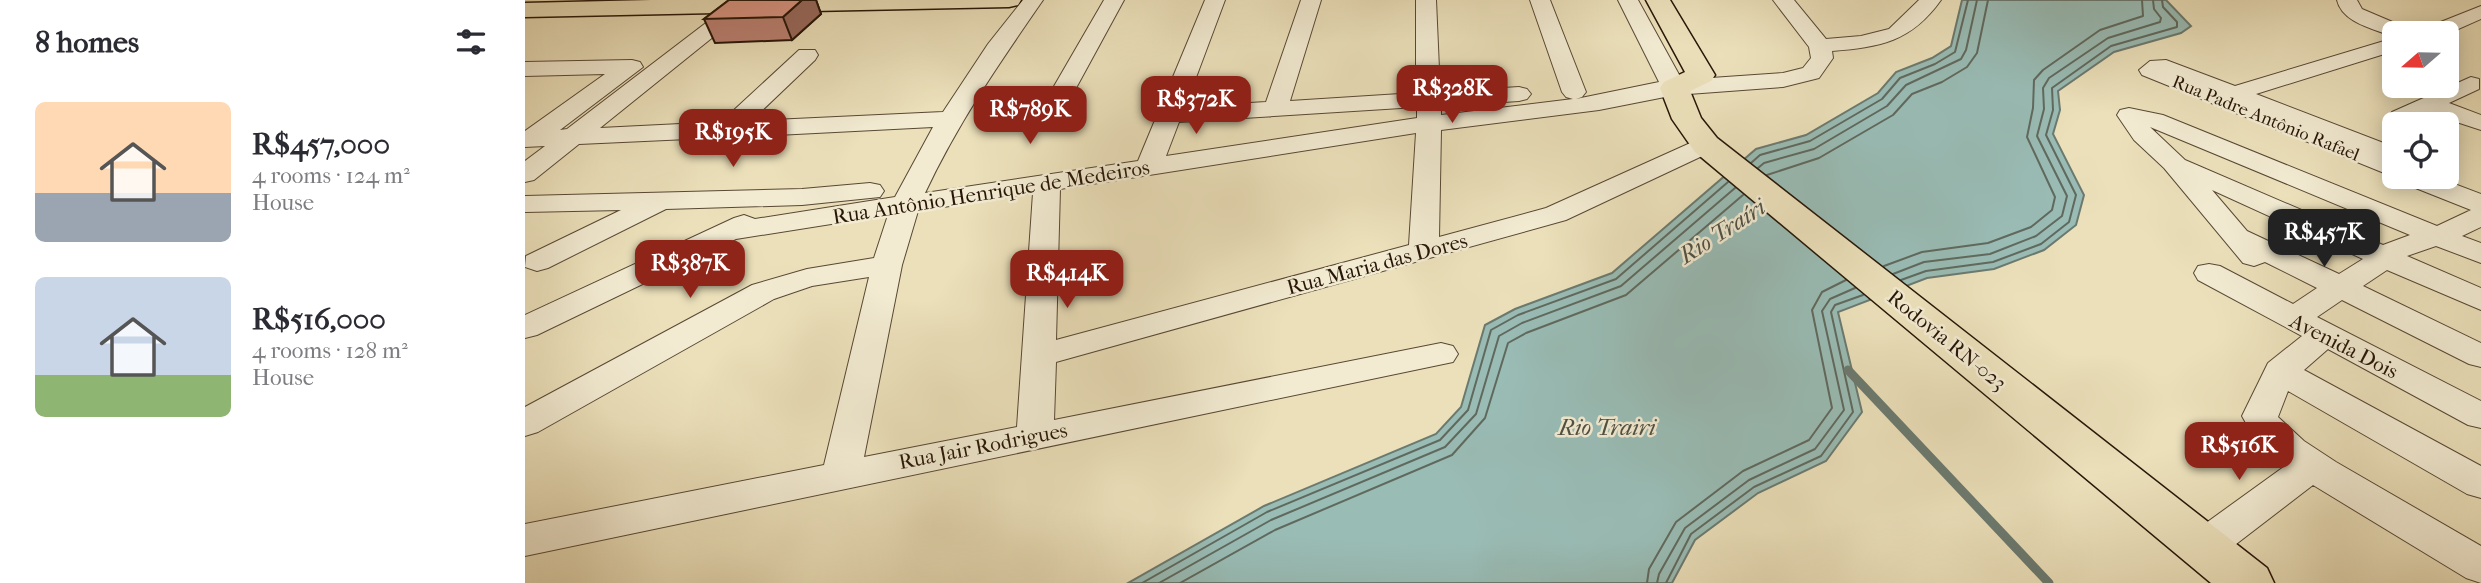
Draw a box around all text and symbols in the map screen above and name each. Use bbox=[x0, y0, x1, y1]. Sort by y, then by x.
north arrow bbox=[2382, 21, 2459, 98]
map controls bbox=[2382, 21, 2459, 189]
icon: filters bbox=[452, 23, 490, 61]
text: 8 homes bbox=[35, 25, 139, 60]
pin: R$328K bbox=[1395, 66, 1509, 125]
street label: Rua Padre Antônio Rafael bbox=[2169, 71, 2362, 166]
text: R$328K bbox=[1413, 74, 1491, 101]
pin: R$372K bbox=[1139, 76, 1253, 136]
text: R$372K bbox=[1157, 85, 1235, 112]
pin: R$789K bbox=[973, 86, 1087, 146]
text: R$789K bbox=[990, 95, 1070, 122]
pin: R$195K bbox=[676, 110, 790, 169]
button: locate bbox=[2382, 112, 2459, 189]
text: R$195K bbox=[695, 118, 771, 145]
text: R$457,000 bbox=[252, 127, 390, 162]
icon: home bbox=[91, 130, 175, 214]
street label: Rua Antônio Henrique de Medeiros bbox=[831, 155, 1151, 229]
text: 4 rooms · 124 m² bbox=[252, 162, 410, 189]
text: House bbox=[252, 189, 314, 216]
water label: Rio Traíri bbox=[1672, 193, 1772, 270]
pin: R$457K bbox=[2267, 210, 2381, 269]
text: R$457K bbox=[2284, 218, 2364, 245]
street label: Rua Maria das Dores bbox=[1284, 228, 1470, 300]
pin: R$387K bbox=[633, 240, 747, 300]
text: R$387K bbox=[651, 249, 729, 276]
pin: R$414K bbox=[1010, 250, 1124, 310]
text: R$414K bbox=[1026, 259, 1108, 286]
street label: Rodovia RN-023 bbox=[1883, 285, 2011, 395]
text: R$516,000 bbox=[252, 302, 386, 337]
icon: home bbox=[91, 305, 175, 389]
street label: Avenida Dois bbox=[2285, 308, 2402, 384]
text: 4 rooms · 128 m² bbox=[252, 337, 408, 364]
text: House bbox=[252, 364, 314, 391]
water label: Rio Trairi bbox=[1556, 414, 1657, 441]
street label: Rua Jair Rodrigues bbox=[897, 418, 1070, 474]
pin: R$516K bbox=[2182, 422, 2296, 482]
text: R$516K bbox=[2201, 431, 2277, 458]

